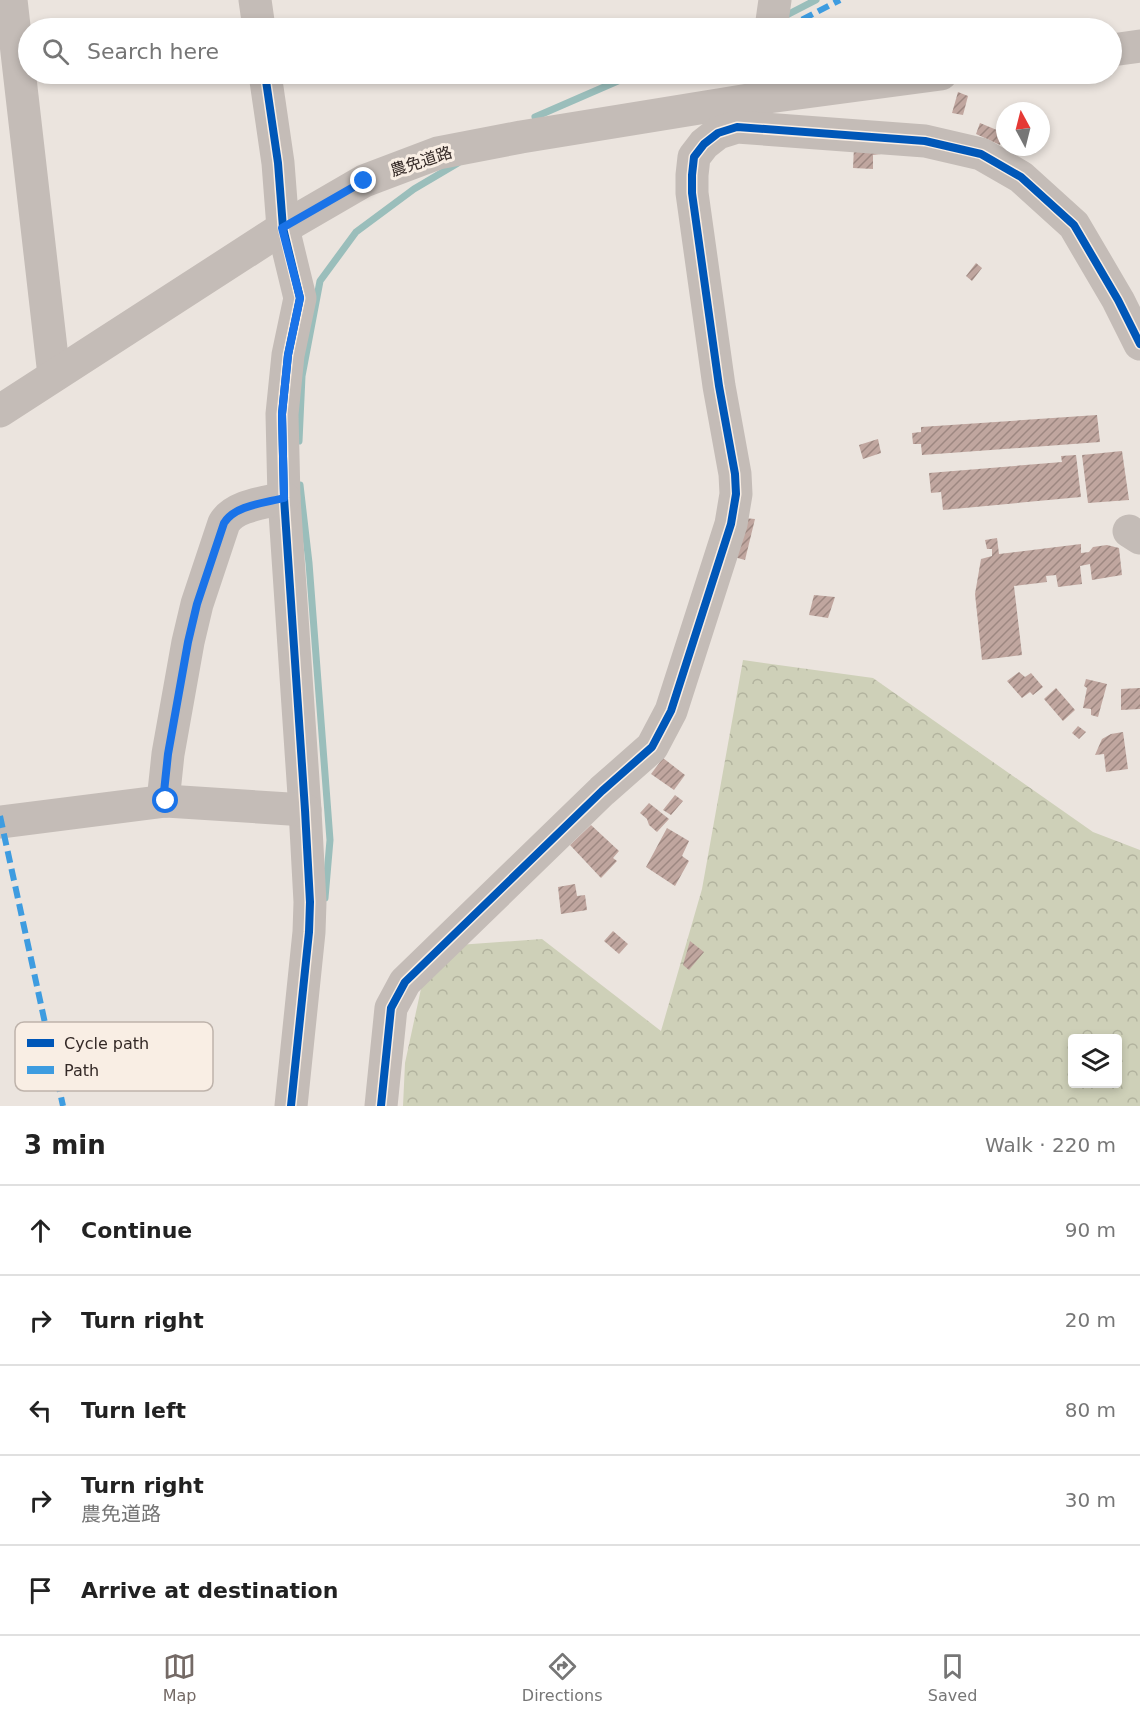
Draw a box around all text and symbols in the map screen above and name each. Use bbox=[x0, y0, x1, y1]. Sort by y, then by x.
search box bbox=[18, 18, 1122, 84]
icon: search bbox=[39, 35, 72, 68]
text: Search here bbox=[87, 39, 219, 64]
north arrow bbox=[996, 102, 1050, 156]
street label: 農免道路 bbox=[388, 143, 455, 180]
route end bbox=[350, 167, 376, 193]
route start bbox=[152, 787, 178, 813]
legend bbox=[15, 1022, 213, 1091]
text: Cycle path bbox=[64, 1034, 149, 1053]
map controls bbox=[1068, 1034, 1122, 1088]
button: layers bbox=[1068, 1034, 1122, 1088]
text: Path bbox=[64, 1061, 99, 1080]
text: 3 min bbox=[24, 1130, 106, 1160]
text: Walk · 220 m bbox=[985, 1133, 1116, 1157]
icon: ahead bbox=[24, 1214, 57, 1247]
text: Continue bbox=[81, 1218, 192, 1243]
text: 90 m bbox=[1065, 1218, 1116, 1242]
icon: right bbox=[24, 1304, 57, 1337]
text: Turn right bbox=[81, 1308, 204, 1333]
text: 20 m bbox=[1065, 1308, 1116, 1332]
icon: left bbox=[24, 1394, 57, 1427]
text: Turn left bbox=[81, 1398, 186, 1423]
text: 80 m bbox=[1065, 1398, 1116, 1422]
text: Turn right bbox=[81, 1473, 204, 1498]
icon: right bbox=[24, 1484, 57, 1517]
text: 30 m bbox=[1065, 1488, 1116, 1512]
text: 農免道路 bbox=[81, 1502, 161, 1526]
icon: arrive bbox=[24, 1574, 57, 1607]
text: Arrive at destination bbox=[81, 1578, 338, 1603]
tab: Map bbox=[163, 1650, 196, 1705]
tab: Directions bbox=[522, 1650, 602, 1705]
tab: Saved bbox=[928, 1650, 977, 1705]

